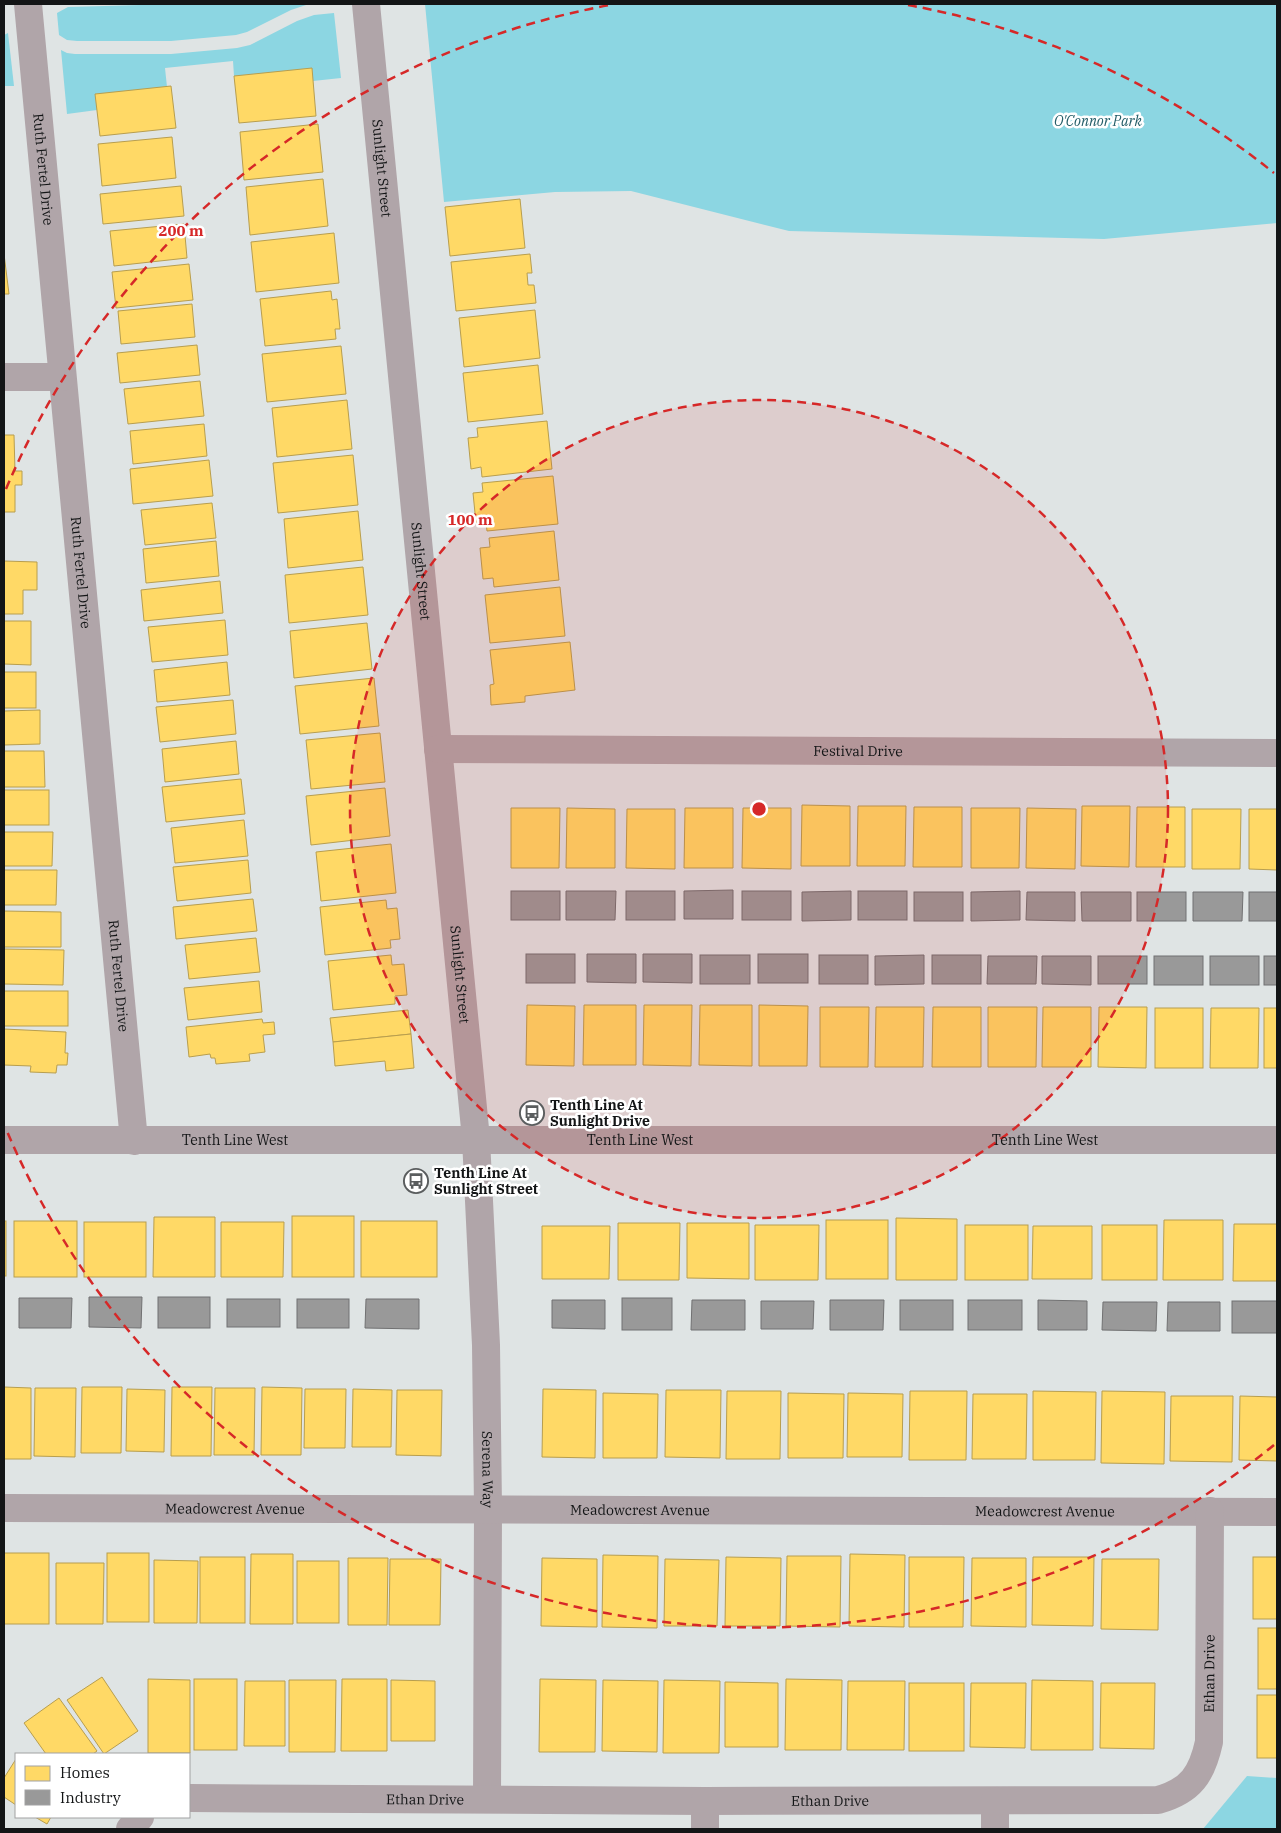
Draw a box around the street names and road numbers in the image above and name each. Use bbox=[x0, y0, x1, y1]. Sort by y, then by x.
street label: Ruth Fertel Drive bbox=[29, 113, 58, 226]
street label: Sunlight Street bbox=[368, 118, 396, 218]
street label: Ruth Fertel Drive bbox=[67, 516, 95, 629]
street label: Sunlight Street bbox=[407, 521, 435, 621]
street label: Festival Drive bbox=[813, 742, 903, 760]
street label: Ruth Fertel Drive bbox=[104, 919, 133, 1033]
street label: Sunlight Street bbox=[446, 925, 474, 1024]
street label: Tenth Line West bbox=[182, 1131, 288, 1149]
street label: Tenth Line West bbox=[587, 1131, 693, 1149]
street label: Tenth Line West bbox=[992, 1131, 1098, 1149]
street label: Serena Way bbox=[478, 1431, 497, 1509]
street label: Meadowcrest Avenue bbox=[165, 1500, 305, 1518]
street label: Meadowcrest Avenue bbox=[570, 1501, 710, 1519]
street label: Meadowcrest Avenue bbox=[975, 1502, 1115, 1520]
street label: Ethan Drive bbox=[1200, 1635, 1218, 1713]
street label: Ethan Drive bbox=[386, 1790, 464, 1809]
street label: Ethan Drive bbox=[791, 1792, 869, 1810]

